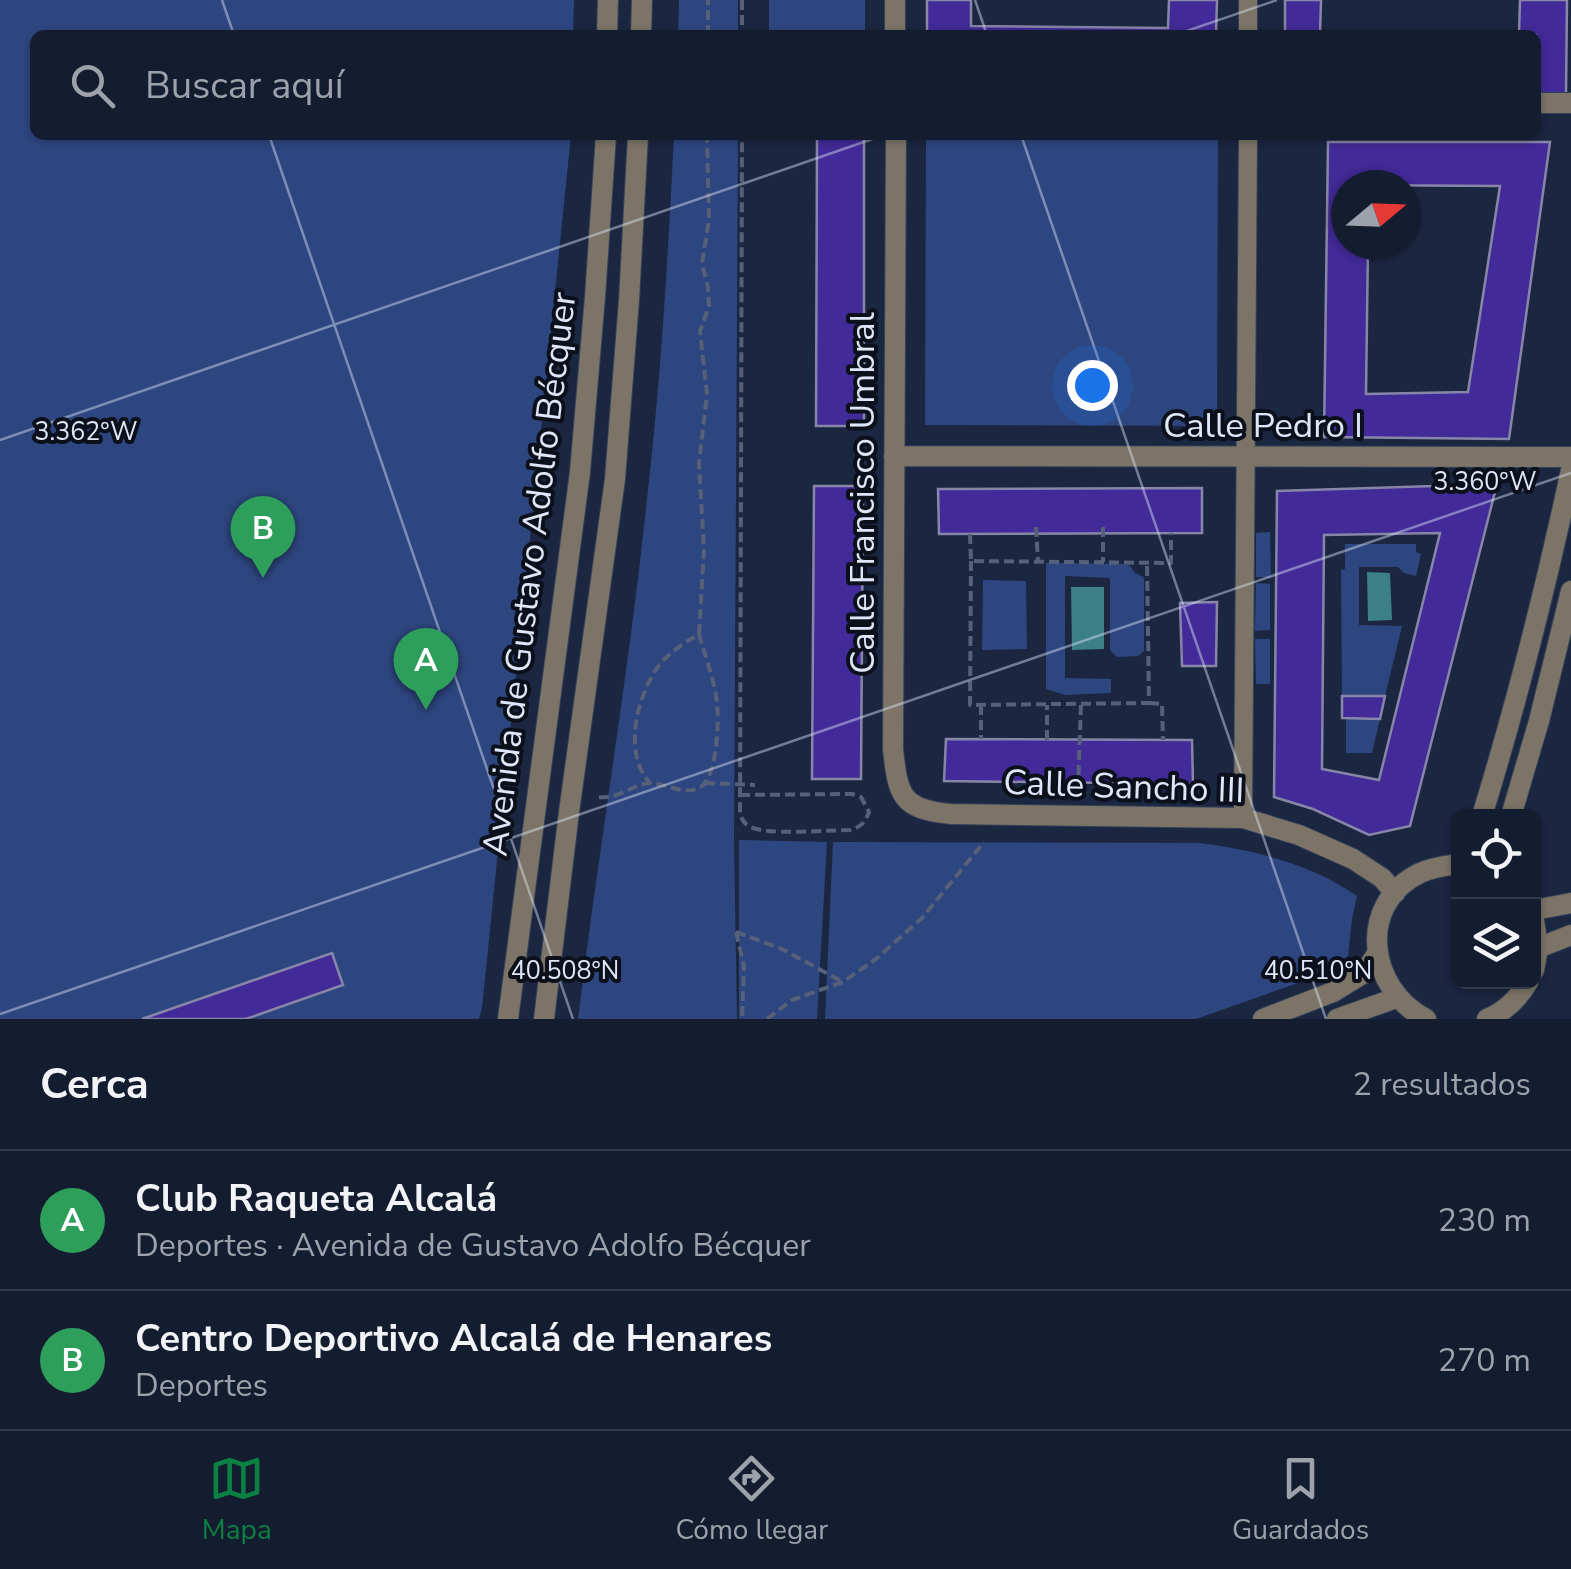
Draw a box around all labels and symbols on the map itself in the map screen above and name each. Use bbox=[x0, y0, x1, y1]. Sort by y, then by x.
north arrow bbox=[1331, 170, 1421, 260]
street label: Avenida de Gustavo Adolfo Bécquer bbox=[472, 289, 587, 859]
street label: Calle Francisco Umbral bbox=[839, 311, 886, 674]
your location bbox=[1067, 360, 1118, 411]
street label: Calle Pedro I bbox=[1163, 402, 1363, 449]
text: 3.362°W bbox=[35, 415, 137, 449]
text: 3.360°W bbox=[1434, 465, 1536, 499]
pin: B bbox=[230, 496, 296, 578]
pin: A bbox=[394, 628, 458, 710]
street label: Calle Sancho III bbox=[1003, 759, 1245, 814]
text: 40.508°N bbox=[511, 954, 619, 988]
text: 40.510°N bbox=[1264, 954, 1372, 988]

